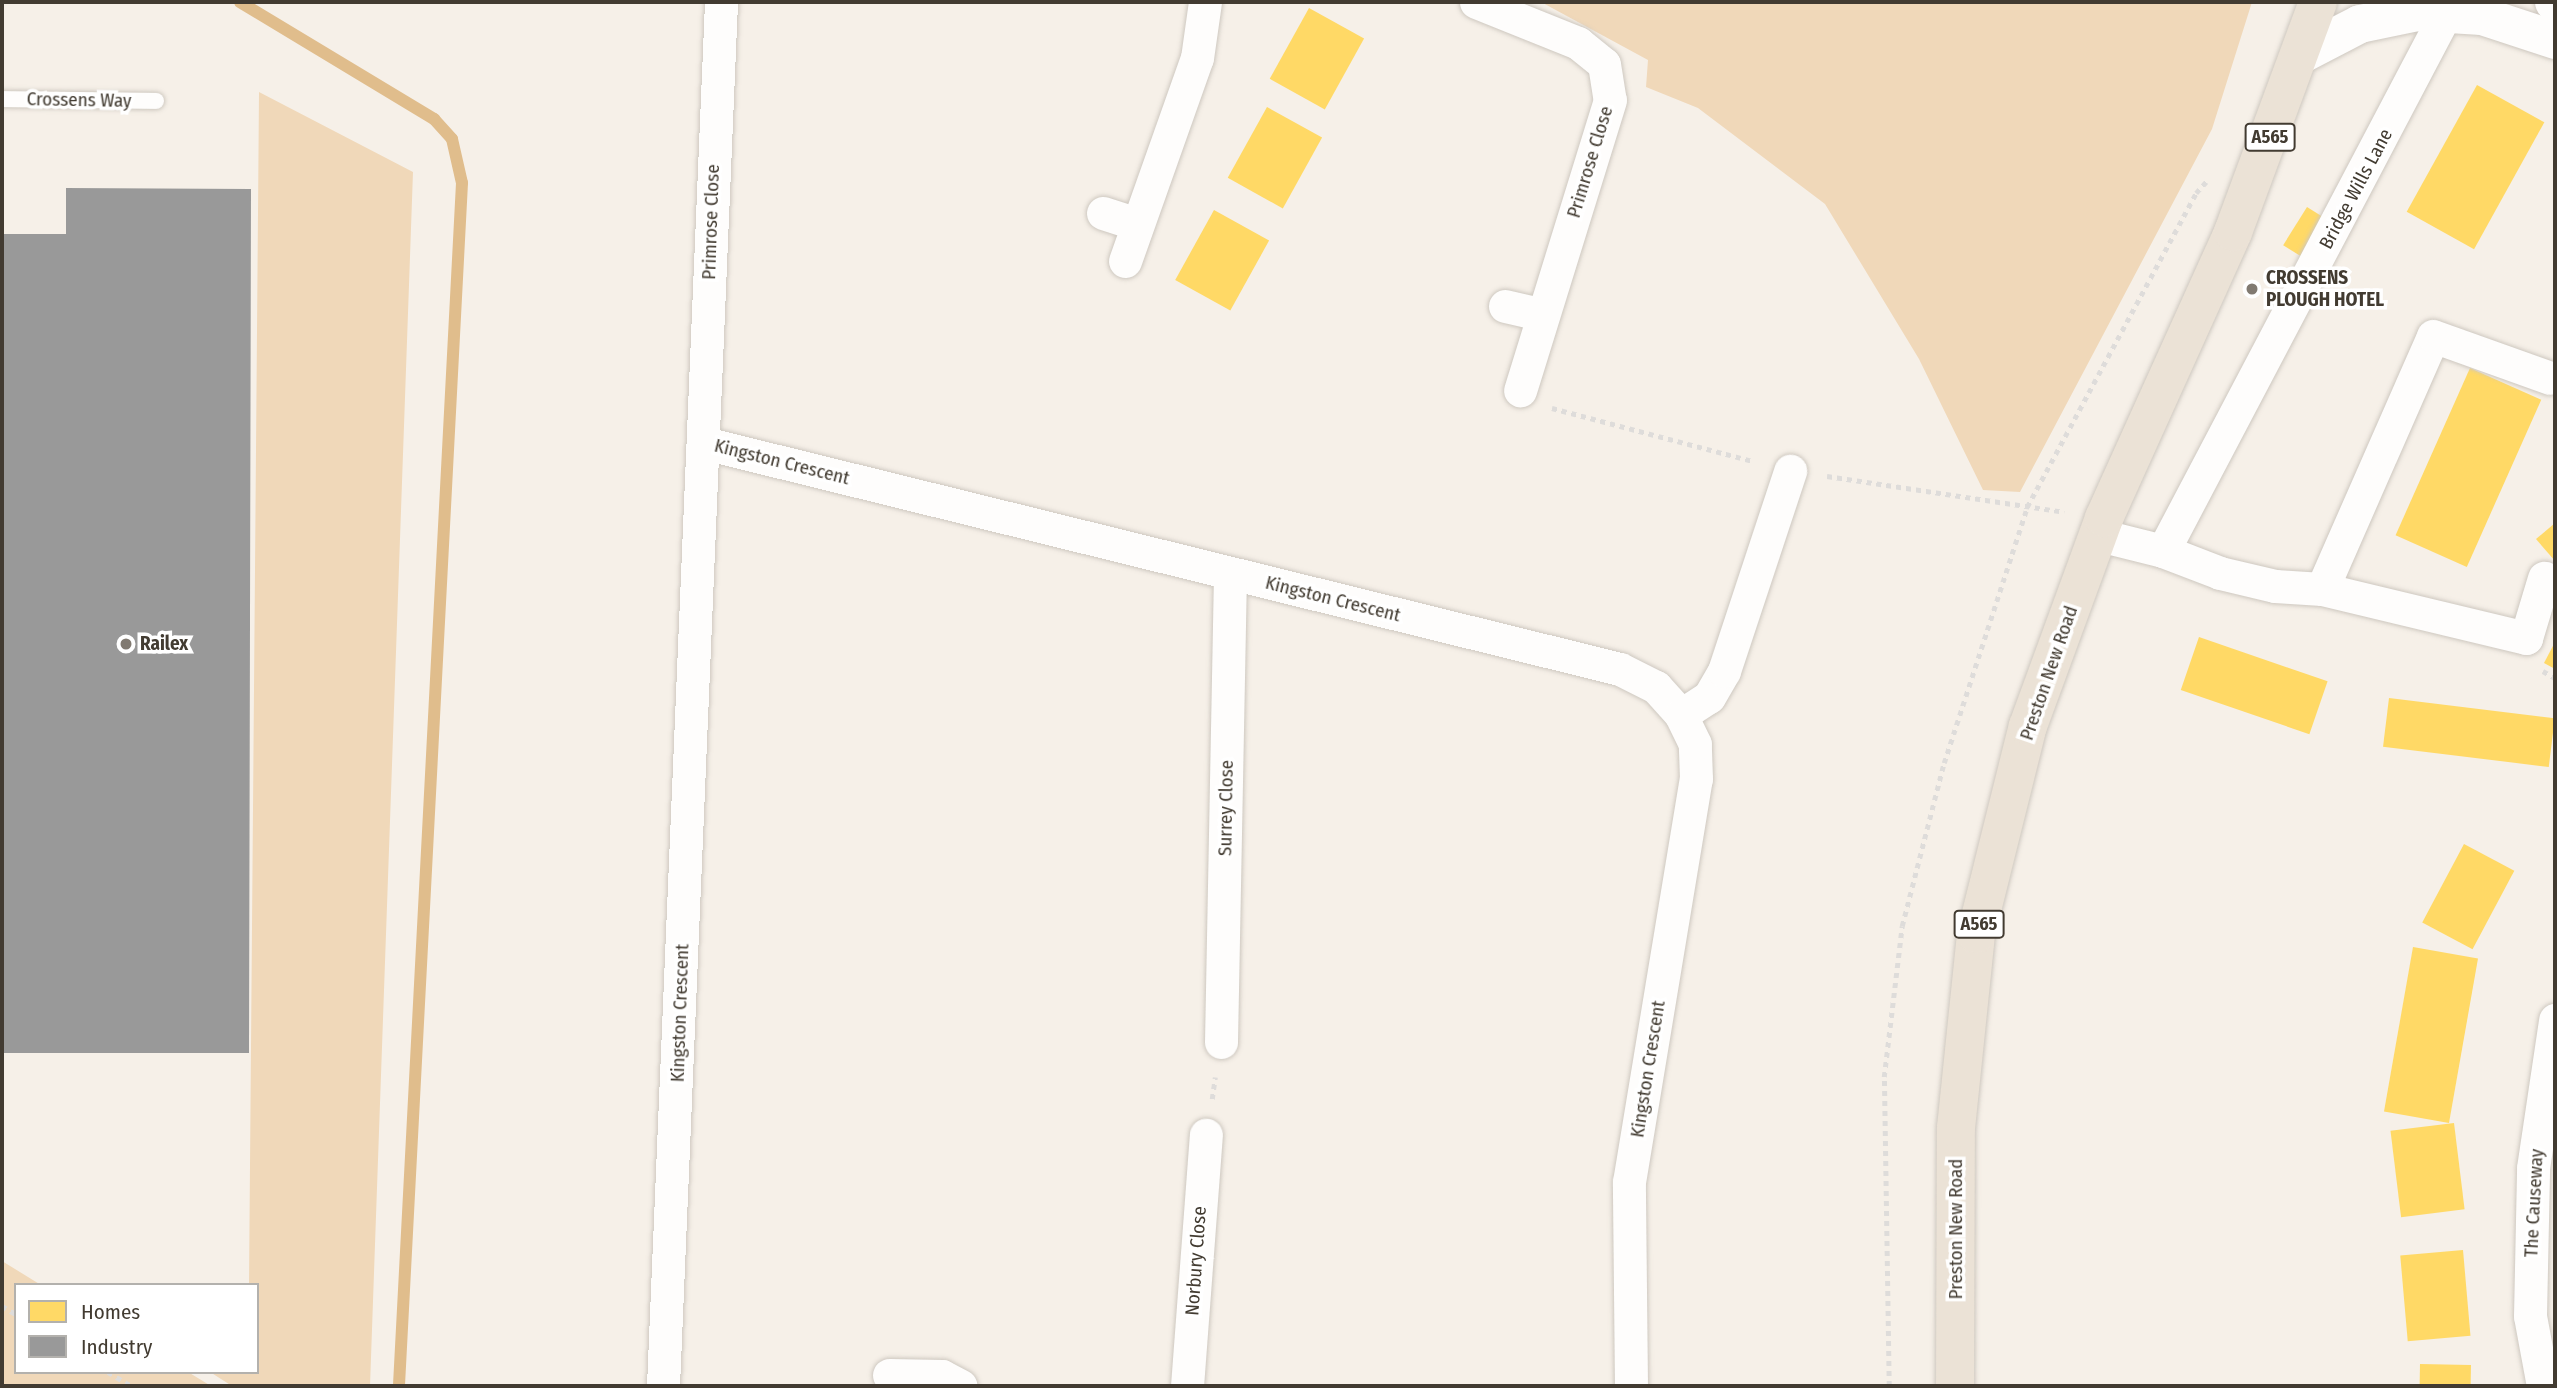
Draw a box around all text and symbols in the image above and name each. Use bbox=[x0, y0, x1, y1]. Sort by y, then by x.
street label: Crossens Way bbox=[26, 88, 132, 112]
street label: Primrose Close bbox=[1562, 103, 1618, 221]
road number: A565 bbox=[2244, 122, 2296, 152]
street label: Bridge Wills Lane bbox=[2315, 125, 2397, 253]
street label: Primrose Close bbox=[698, 164, 724, 280]
place label: CROSSENS PLOUGH HOTEL bbox=[2266, 267, 2384, 311]
marker: CROSSENS PLOUGH HOTEL bbox=[2244, 281, 2260, 297]
street label: Kingston Crescent bbox=[712, 434, 852, 490]
street label: Kingston Crescent bbox=[1263, 571, 1403, 627]
street label: Preston New Road bbox=[2015, 603, 2083, 743]
place label: Railex bbox=[140, 633, 188, 655]
marker: Railex bbox=[118, 636, 134, 652]
street label: Surrey Close bbox=[1214, 760, 1238, 856]
road number: A565 bbox=[1953, 909, 2005, 939]
street label: Kingston Crescent bbox=[666, 943, 694, 1083]
street label: Kingston Crescent bbox=[1626, 999, 1670, 1139]
street label: The Causeway bbox=[2520, 1148, 2548, 1258]
street label: Preston New Road bbox=[1945, 1159, 1967, 1299]
street label: Norbury Close bbox=[1181, 1206, 1211, 1316]
legend bbox=[14, 1283, 259, 1374]
text: Homes bbox=[81, 1299, 140, 1325]
text: Industry bbox=[81, 1334, 152, 1360]

